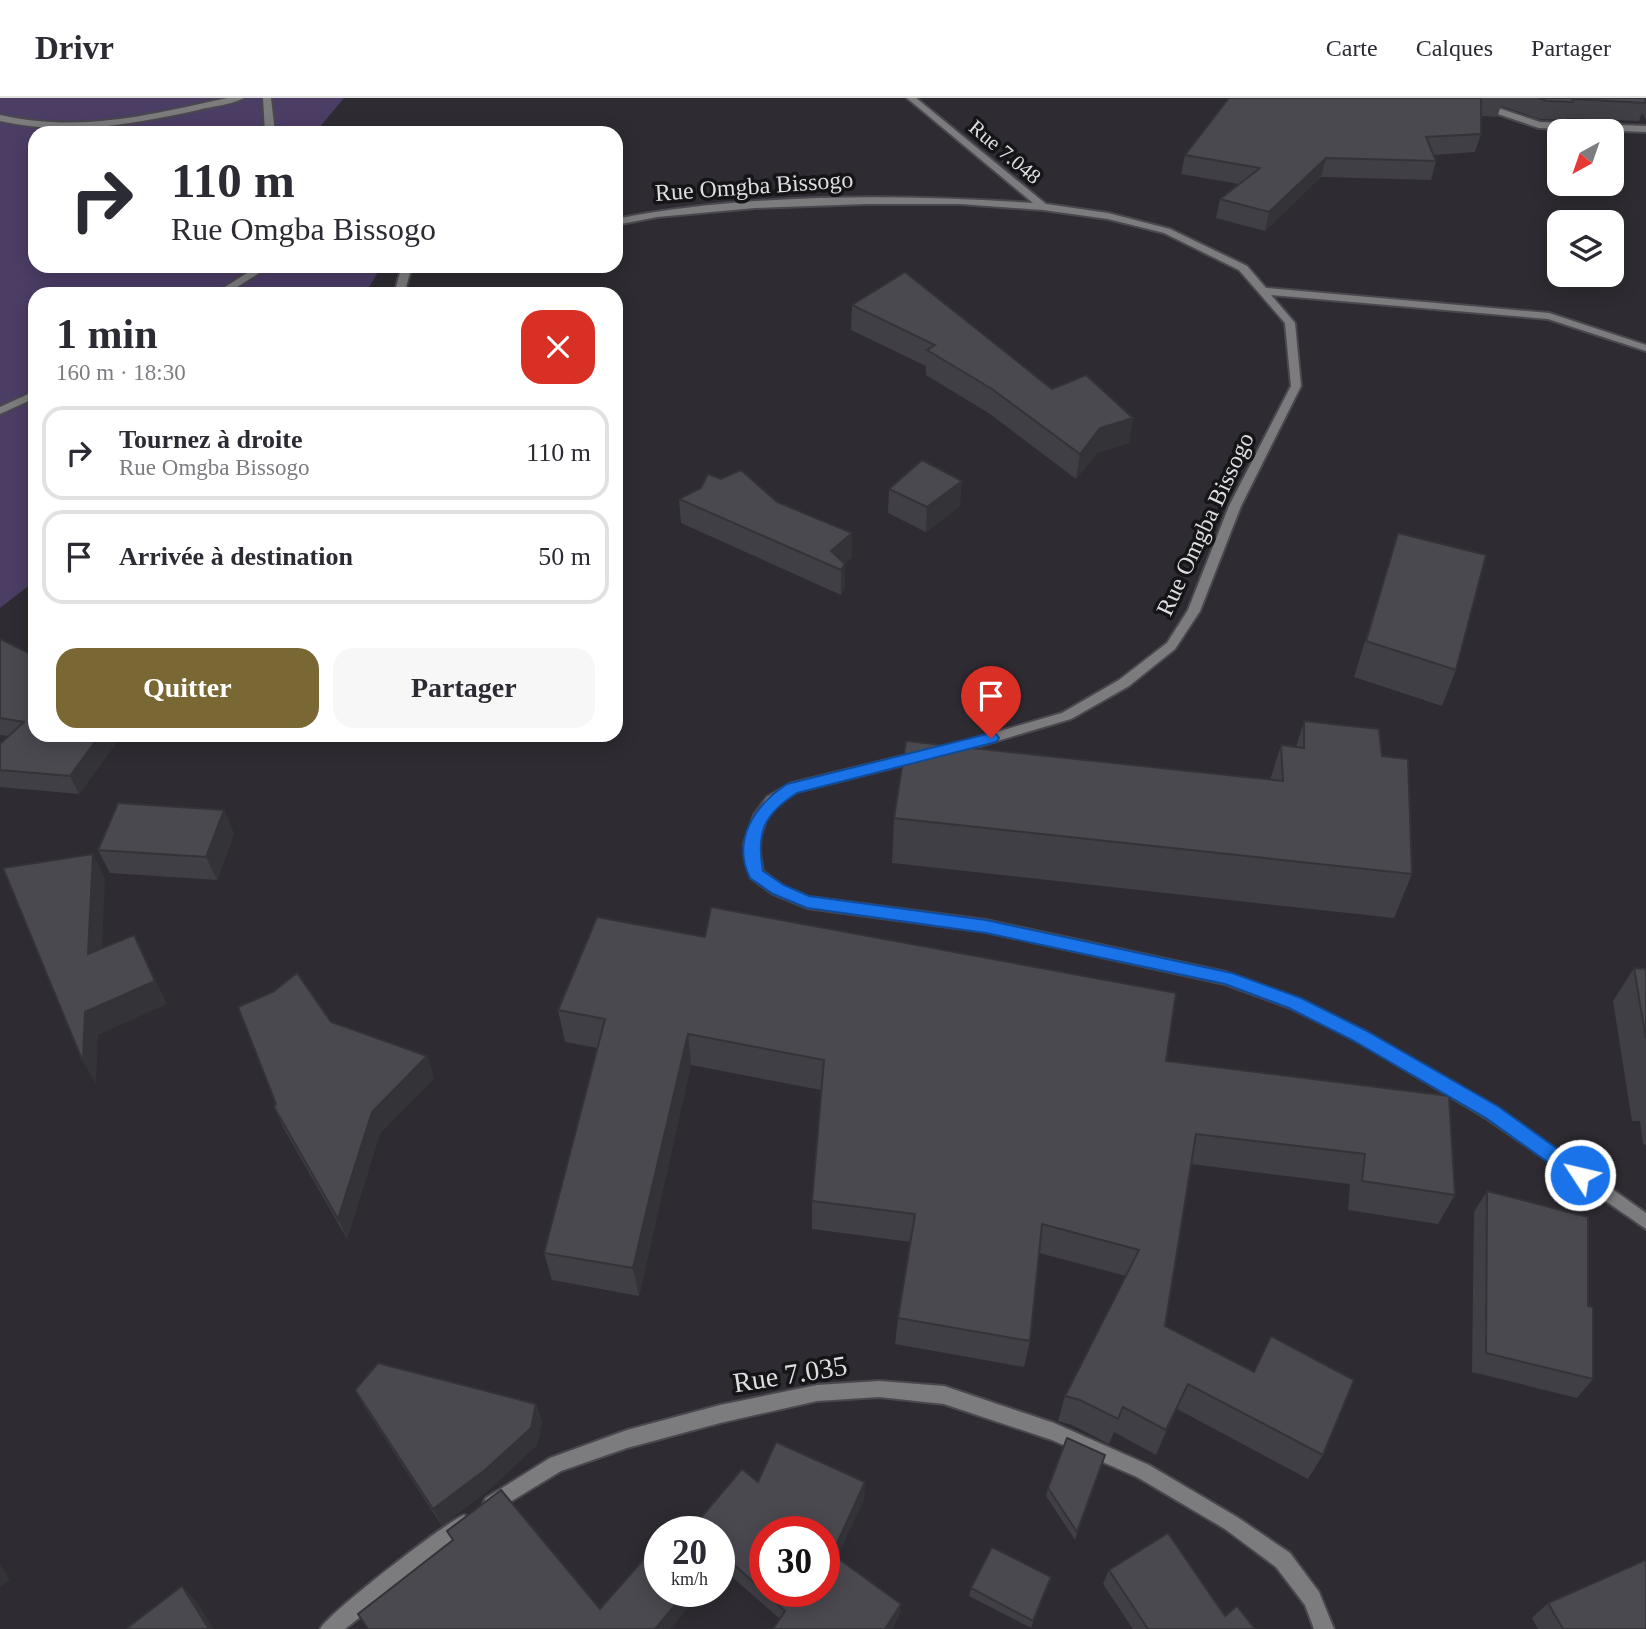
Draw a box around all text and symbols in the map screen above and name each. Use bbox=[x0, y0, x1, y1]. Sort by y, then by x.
text: Drivr bbox=[35, 30, 114, 66]
text: Carte bbox=[1326, 35, 1378, 61]
text: Calques bbox=[1416, 35, 1493, 61]
text: Partager bbox=[1531, 35, 1611, 61]
street label: Rue 7.048 bbox=[964, 115, 1046, 189]
north arrow bbox=[1547, 119, 1624, 196]
map controls bbox=[1547, 119, 1624, 287]
text: 110 m bbox=[171, 153, 295, 208]
icon: right bbox=[56, 154, 147, 245]
street label: Rue Omgba Bissogo bbox=[654, 166, 854, 206]
button: layers bbox=[1547, 210, 1624, 287]
text: Rue Omgba Bissogo bbox=[171, 211, 436, 247]
button: close bbox=[521, 310, 595, 384]
text: 1 min bbox=[56, 311, 158, 357]
text: 160 m · 18:30 bbox=[56, 360, 186, 385]
text: Tournez à droite bbox=[119, 425, 302, 454]
street label: Rue Omgba Bissogo bbox=[1151, 428, 1259, 620]
icon: right bbox=[60, 434, 98, 472]
text: 110 m bbox=[526, 438, 591, 467]
text: Rue Omgba Bissogo bbox=[119, 455, 309, 480]
icon: arrive bbox=[60, 538, 98, 576]
text: Arrivée à destination bbox=[119, 542, 353, 571]
text: 50 m bbox=[538, 542, 591, 571]
button: Quitter bbox=[56, 648, 319, 728]
button: Partager bbox=[333, 648, 595, 728]
pin bbox=[961, 666, 1021, 738]
icon: arrive bbox=[972, 677, 1010, 715]
position arrow bbox=[1543, 1138, 1617, 1212]
street label: Rue 7.035 bbox=[731, 1350, 849, 1398]
speed limit sign: 30 bbox=[749, 1516, 840, 1607]
text: 20 bbox=[672, 1533, 707, 1572]
text: km/h bbox=[671, 1569, 708, 1589]

